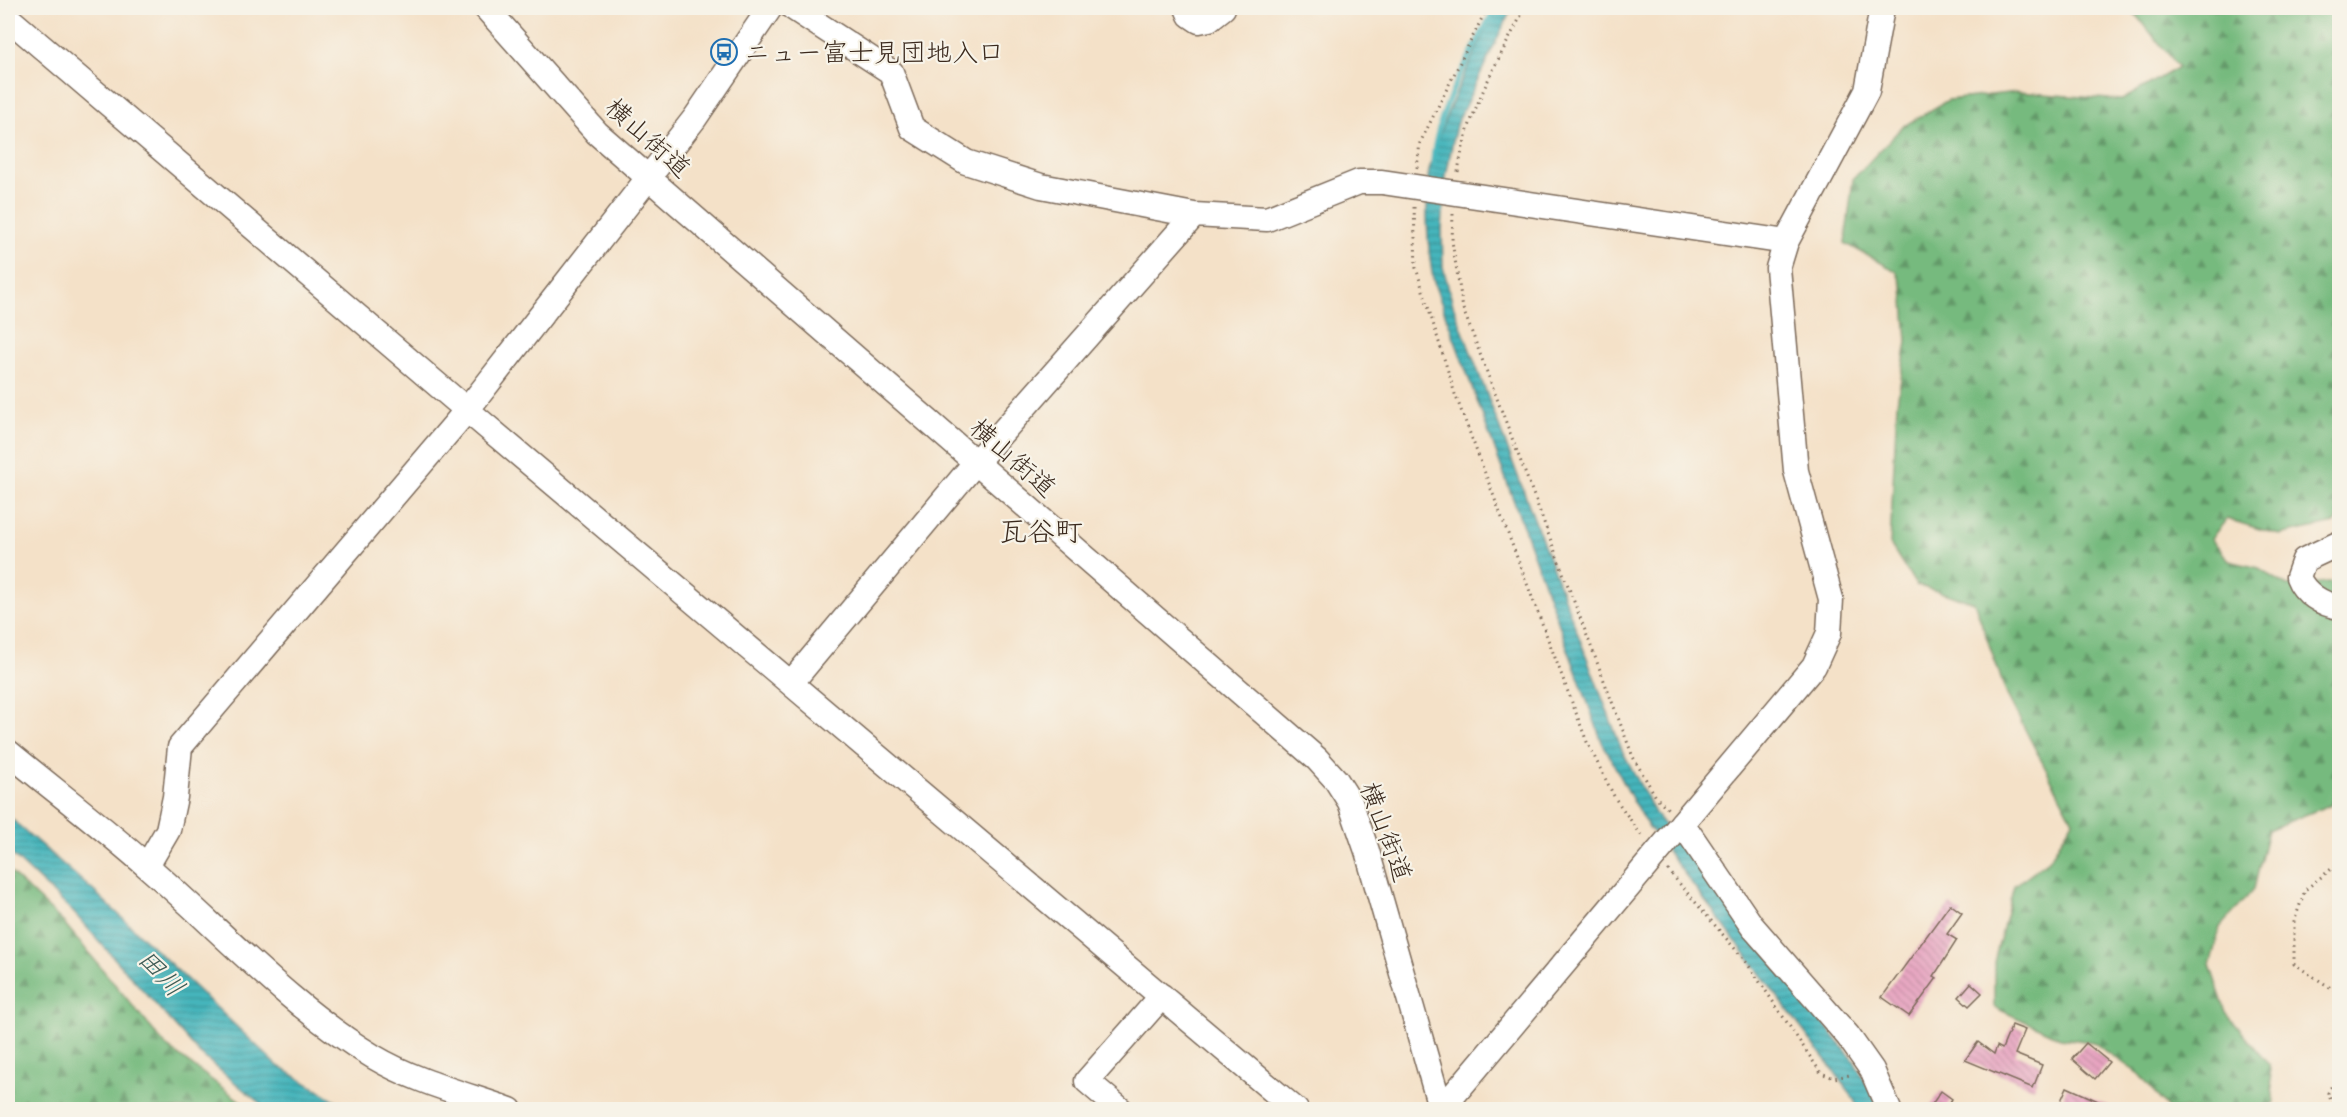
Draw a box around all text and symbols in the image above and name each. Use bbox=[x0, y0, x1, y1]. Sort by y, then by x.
place label: ニュー富士見団地入口 bbox=[744, 36, 1004, 69]
bus stop icon: ニュー富士見団地入口 bbox=[709, 37, 739, 67]
street label: 横山街道 bbox=[598, 91, 698, 185]
street label: 横山街道 bbox=[963, 411, 1063, 505]
district label: 瓦谷町 bbox=[999, 514, 1083, 549]
street label: 横山街道 bbox=[1353, 777, 1419, 887]
water label: 田川 bbox=[130, 942, 192, 1004]

